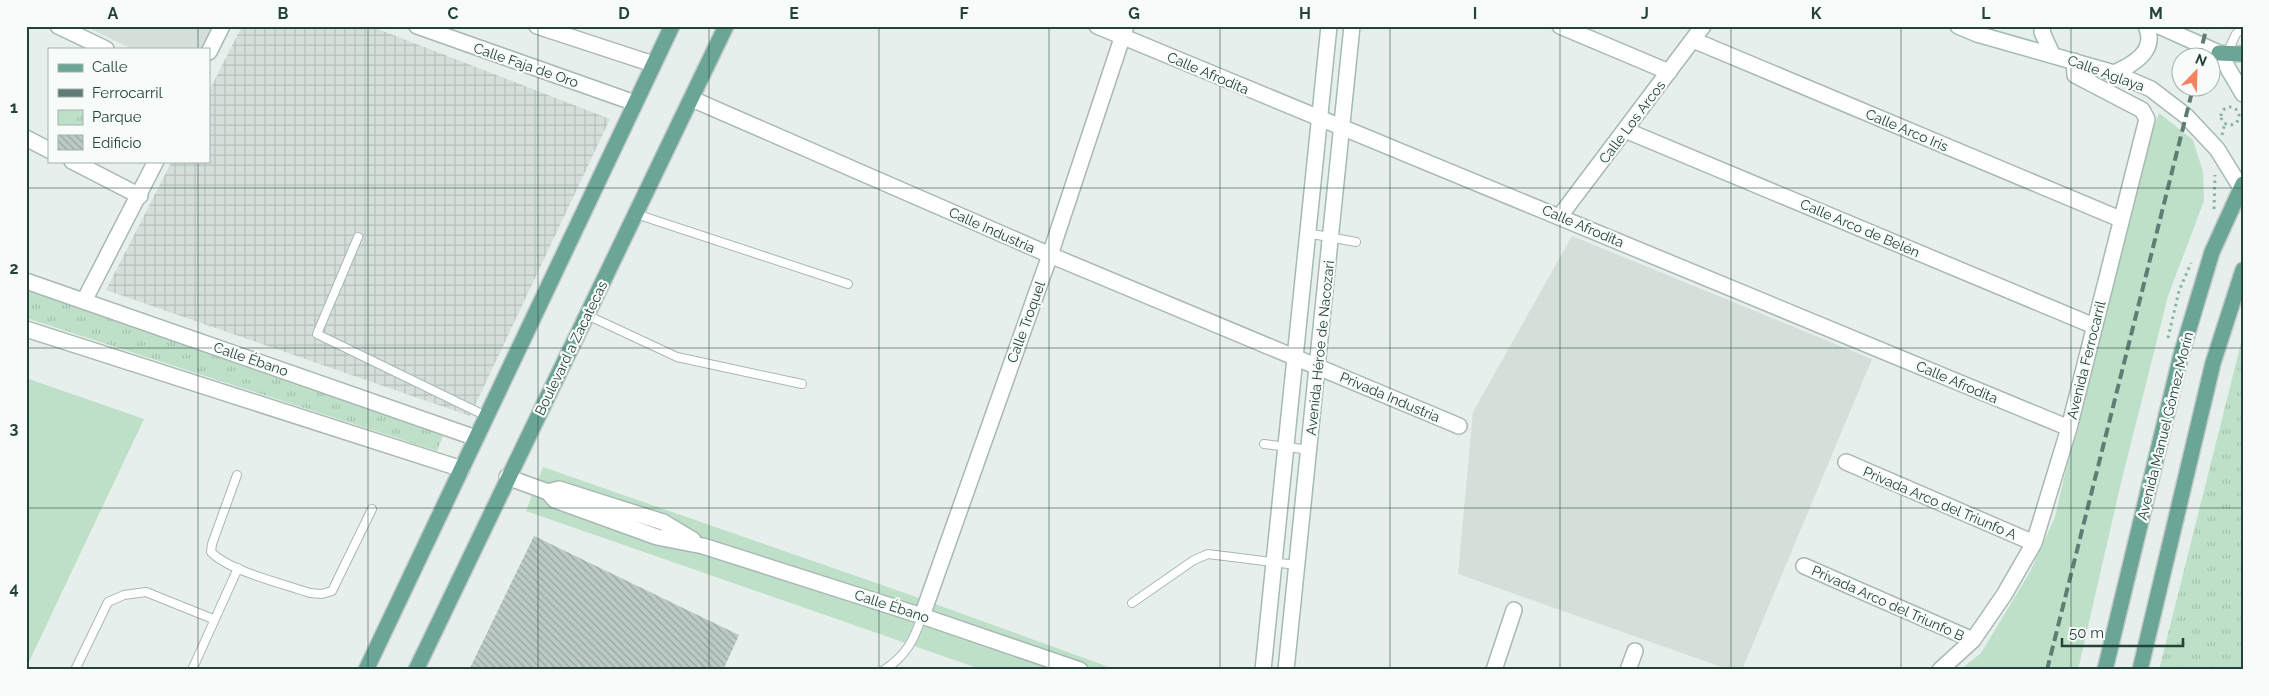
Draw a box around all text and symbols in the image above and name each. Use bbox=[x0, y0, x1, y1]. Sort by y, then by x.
text: A bbox=[108, 4, 119, 23]
text: B bbox=[278, 4, 289, 23]
text: C bbox=[448, 4, 459, 23]
text: D bbox=[618, 4, 630, 23]
text: E bbox=[789, 4, 799, 23]
text: F bbox=[959, 4, 969, 23]
text: G bbox=[1128, 4, 1140, 23]
text: H bbox=[1299, 4, 1311, 23]
text: I bbox=[1473, 4, 1477, 23]
text: J bbox=[1641, 4, 1649, 23]
text: K bbox=[1811, 4, 1822, 23]
text: L bbox=[1981, 4, 1991, 23]
text: M bbox=[2149, 4, 2163, 23]
street label: Calle Faja de Oro bbox=[471, 40, 581, 90]
legend bbox=[48, 48, 210, 162]
north arrow bbox=[2172, 48, 2222, 98]
street label: Calle Afrodita bbox=[1165, 49, 1251, 97]
text: N bbox=[2193, 51, 2209, 69]
street label: Calle Aglaya bbox=[2066, 52, 2146, 94]
text: Calle bbox=[92, 58, 128, 76]
street label: Calle Los Arcos bbox=[1596, 77, 1669, 167]
text: Ferrocarril bbox=[92, 84, 164, 102]
text: 1 bbox=[10, 98, 18, 117]
street label: Calle Arco Iris bbox=[1863, 105, 1951, 155]
text: Parque bbox=[92, 108, 142, 126]
text: Edificio bbox=[92, 134, 142, 152]
street label: Calle Arco de Belén bbox=[1798, 196, 1922, 260]
street label: Calle Afrodita bbox=[1540, 202, 1626, 250]
street label: Calle Industria bbox=[947, 204, 1037, 256]
text: 2 bbox=[9, 259, 19, 278]
street label: Avenida Héroe de Nacozari bbox=[1303, 260, 1337, 436]
street label: Boulevard a Zacatecas bbox=[531, 278, 611, 418]
street label: Calle Troquel bbox=[1004, 279, 1048, 365]
street label: Avenida Ferrocarril bbox=[2064, 299, 2109, 421]
street label: Avenida Manuel Gómez Morín bbox=[2134, 330, 2196, 522]
street label: Calle Ébano bbox=[212, 338, 291, 379]
street label: Calle Afrodita bbox=[1914, 358, 2000, 406]
street label: Privada Industria bbox=[1338, 369, 1442, 425]
text: 3 bbox=[10, 419, 19, 438]
street label: Privada Arco del Triunfo A bbox=[1861, 463, 2020, 543]
street label: Privada Arco del Triunfo B bbox=[1809, 562, 1967, 644]
text: 4 bbox=[9, 579, 19, 598]
street label: Calle Ébano bbox=[852, 585, 932, 626]
scale bar bbox=[2062, 616, 2183, 648]
text: 50 m bbox=[2069, 624, 2104, 642]

